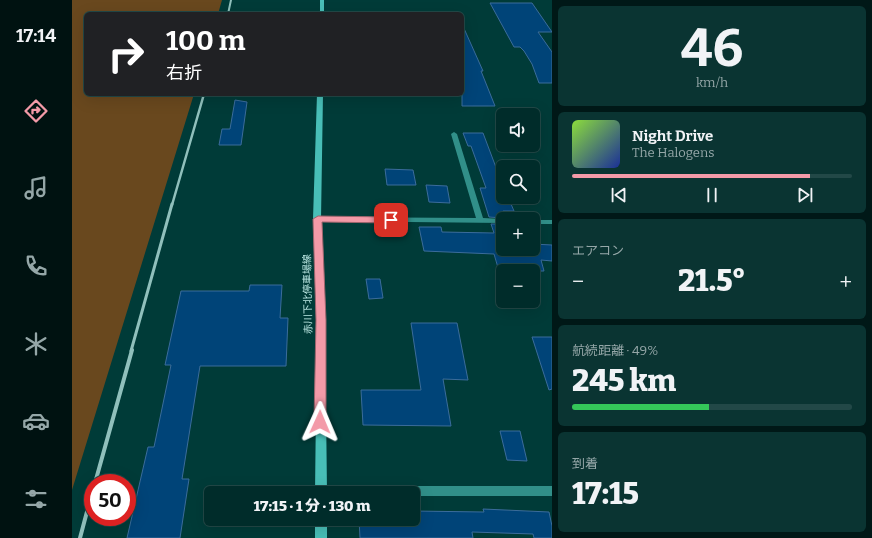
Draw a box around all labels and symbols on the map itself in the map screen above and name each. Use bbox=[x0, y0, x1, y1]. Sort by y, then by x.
pin bbox=[374, 203, 408, 237]
street label: 赤川下北停車場線 bbox=[301, 254, 315, 334]
position arrow bbox=[299, 401, 341, 443]
speed limit sign: 50 bbox=[84, 474, 136, 526]

